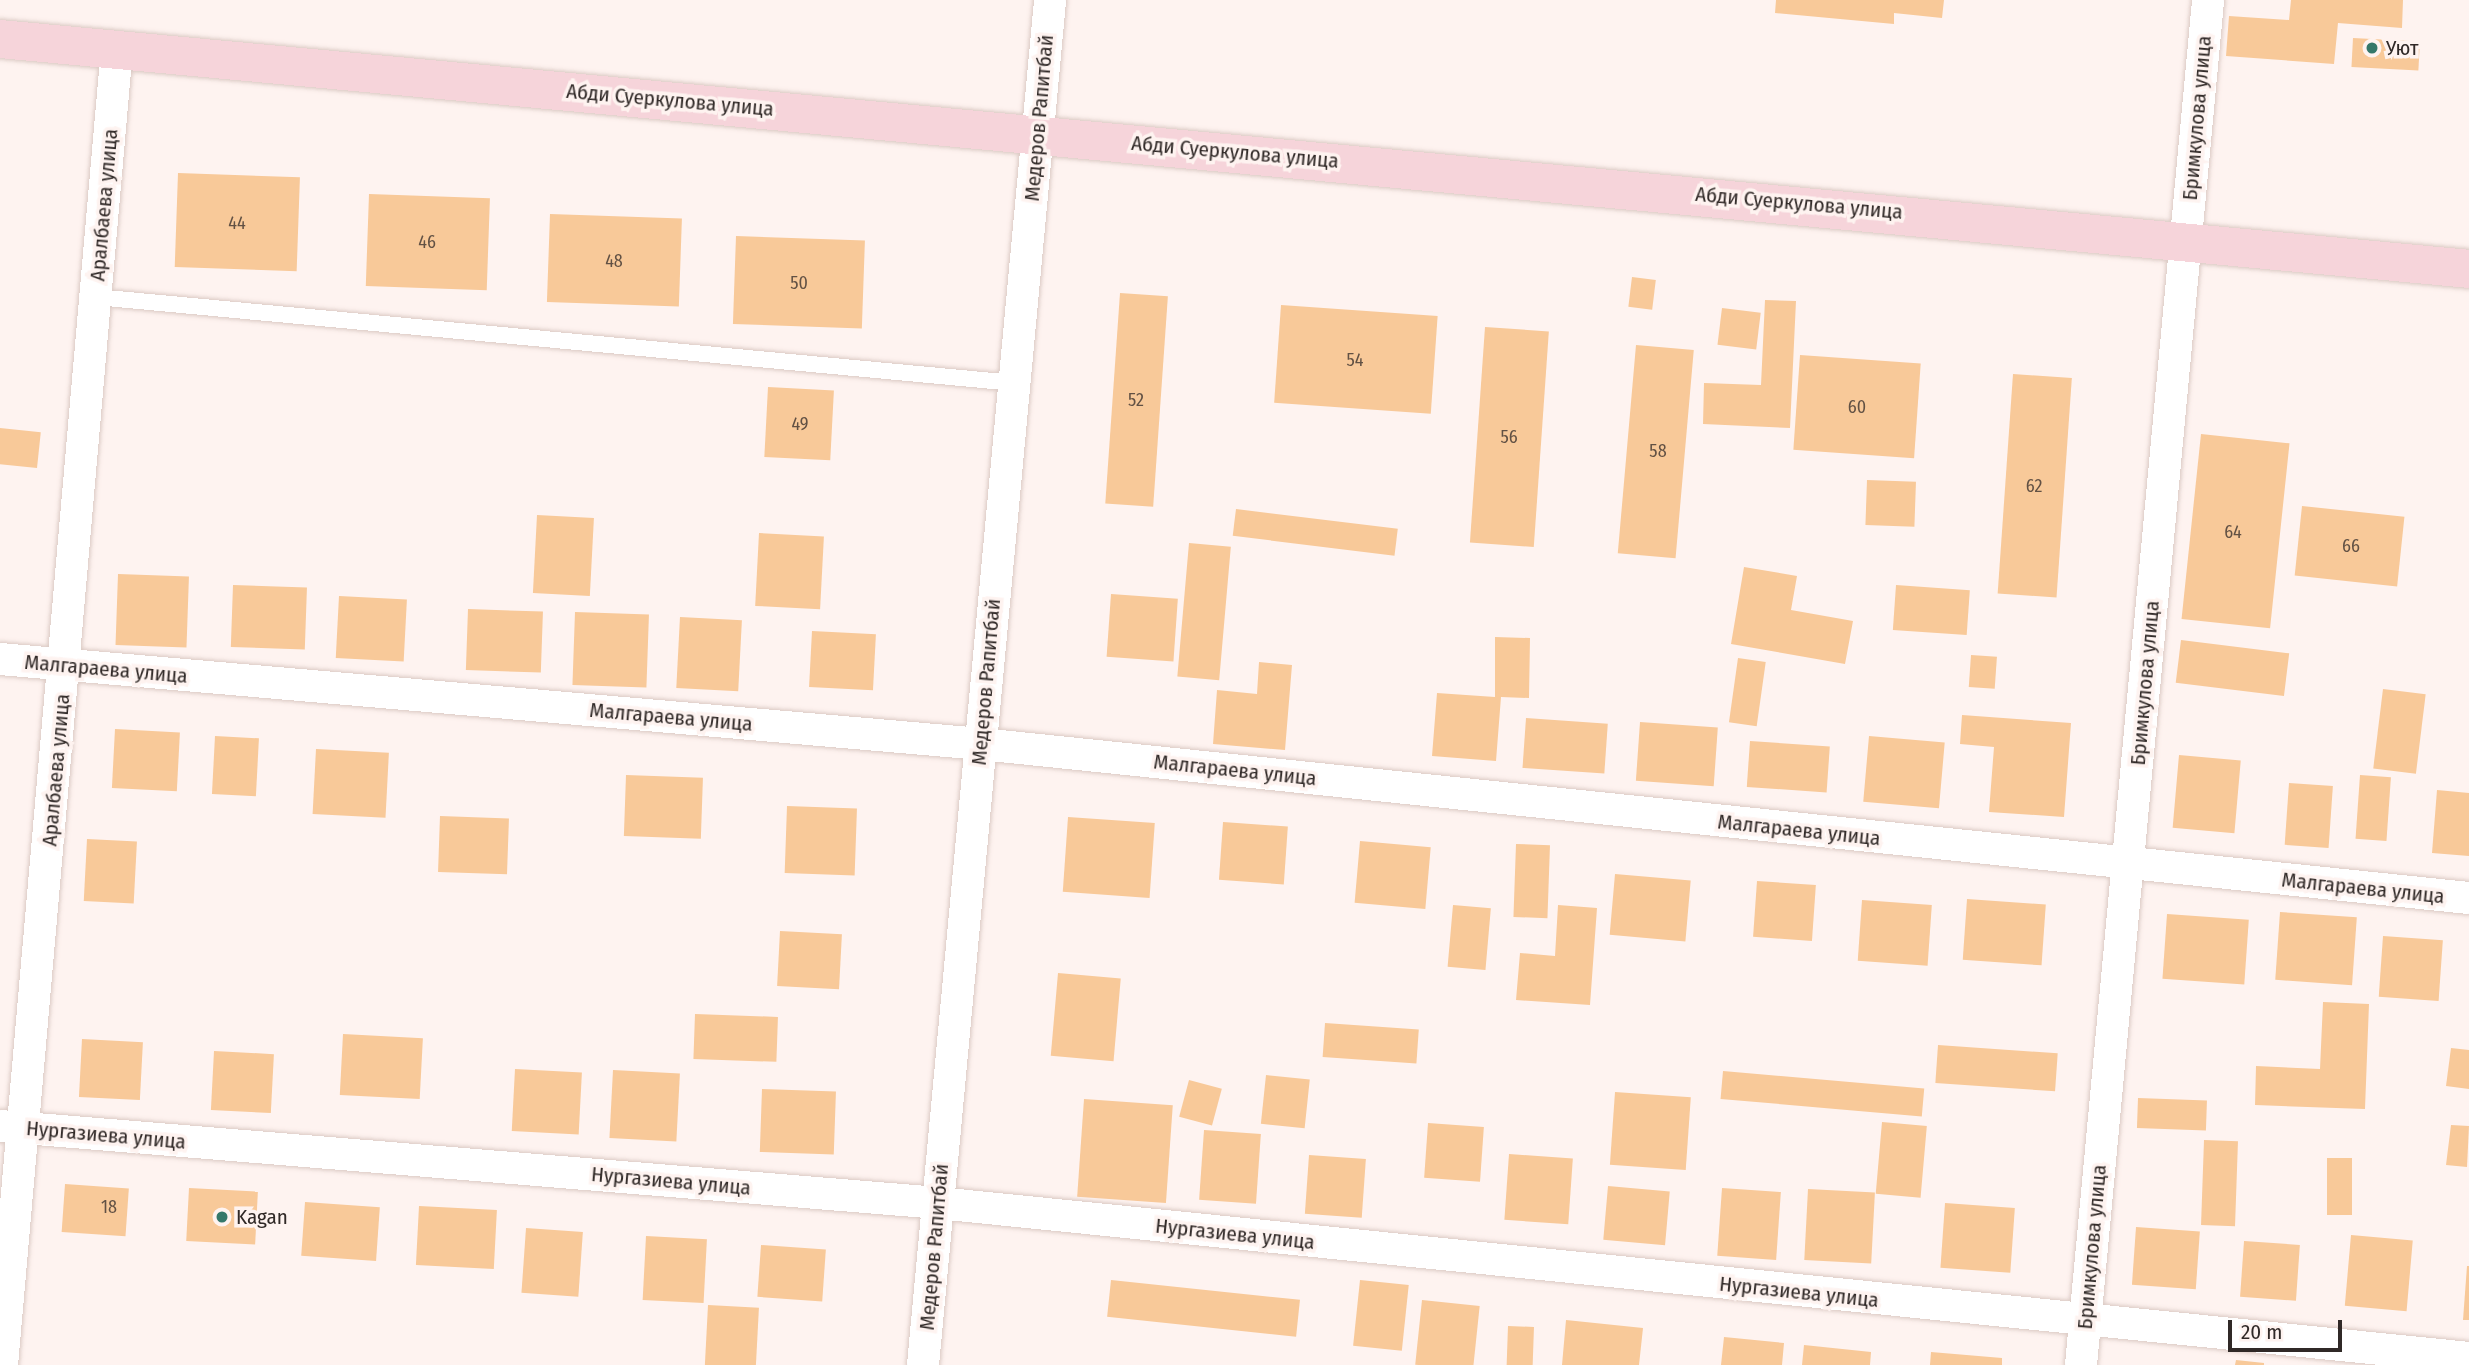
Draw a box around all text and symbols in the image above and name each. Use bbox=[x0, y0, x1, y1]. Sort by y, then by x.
street label: Медеров Рапитбай bbox=[1019, 34, 1059, 202]
street label: Бримкулова улица bbox=[2177, 35, 2217, 201]
place label: Уют bbox=[2386, 35, 2419, 61]
marker: Уют bbox=[2364, 40, 2380, 56]
street label: Абди Суеркулова улица bbox=[565, 78, 775, 122]
street label: Аралбаева улица bbox=[85, 128, 123, 282]
street label: Абди Суеркулова улица bbox=[1130, 130, 1340, 174]
street label: Абди Суеркулова улица bbox=[1694, 181, 1904, 225]
house number: 44 bbox=[228, 212, 246, 234]
house number: 46 bbox=[418, 231, 436, 253]
house number: 48 bbox=[605, 250, 623, 272]
house number: 50 bbox=[790, 272, 808, 294]
house number: 54 bbox=[1347, 349, 1363, 371]
house number: 52 bbox=[1128, 389, 1144, 411]
house number: 60 bbox=[1848, 396, 1866, 418]
house number: 49 bbox=[791, 413, 809, 435]
house number: 56 bbox=[1500, 426, 1518, 448]
house number: 58 bbox=[1649, 440, 1667, 462]
house number: 62 bbox=[2026, 475, 2042, 497]
house number: 64 bbox=[2224, 521, 2242, 543]
house number: 66 bbox=[2342, 535, 2360, 557]
street label: Медеров Рапитбай bbox=[966, 598, 1006, 766]
street label: Бримкулова улица bbox=[2125, 600, 2165, 766]
street label: Малгараева улица bbox=[23, 649, 189, 689]
street label: Аралбаева улица bbox=[37, 693, 75, 847]
street label: Малгараева улица bbox=[588, 697, 754, 737]
street label: Малгараева улица bbox=[1152, 749, 1318, 791]
street label: Малгараева улица bbox=[1716, 809, 1882, 851]
street label: Малгараева улица bbox=[2280, 867, 2446, 909]
street label: Нургазиева улица bbox=[25, 1115, 187, 1155]
street label: Нургазиева улица bbox=[590, 1161, 752, 1201]
street label: Медеров Рапитбай bbox=[914, 1163, 954, 1331]
street label: Бримкулова улица bbox=[2072, 1164, 2112, 1330]
house number: 18 bbox=[101, 1196, 117, 1218]
place label: Kagan bbox=[236, 1204, 288, 1230]
marker: Kagan bbox=[214, 1209, 230, 1225]
street label: Нургазиева улица bbox=[1154, 1213, 1316, 1255]
street label: Нургазиева улица bbox=[1718, 1271, 1880, 1313]
scale bar bbox=[2231, 1306, 2345, 1350]
text: 20 m bbox=[2241, 1319, 2282, 1345]

